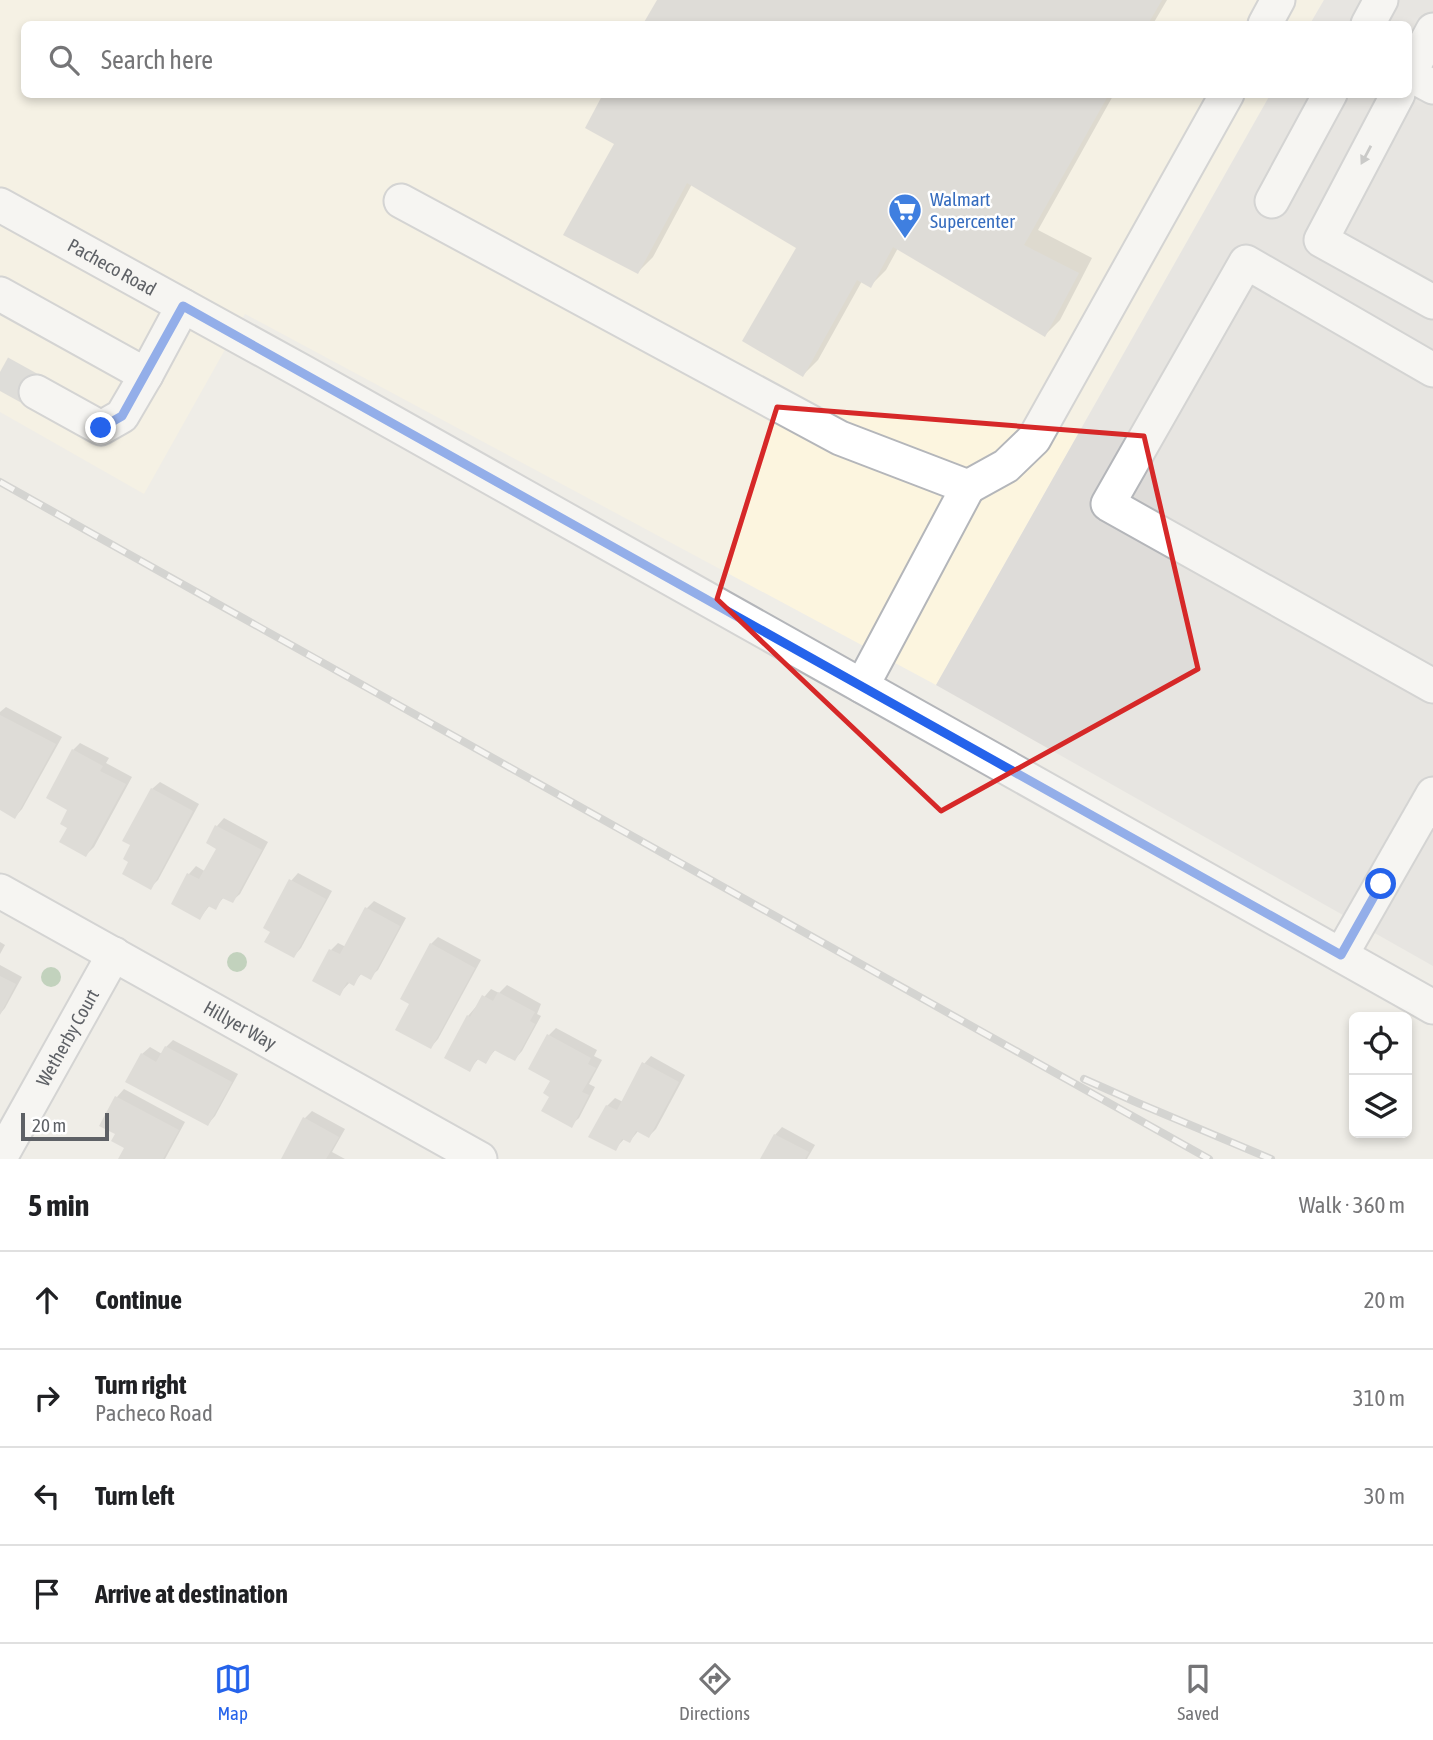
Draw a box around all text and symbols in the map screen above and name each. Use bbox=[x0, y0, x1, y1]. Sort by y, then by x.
search box bbox=[21, 21, 1412, 98]
icon: search bbox=[45, 41, 83, 79]
text: Search here bbox=[101, 45, 213, 75]
one-way arrow bbox=[1360, 145, 1372, 165]
place label: Walmart Supercenter bbox=[930, 188, 1015, 232]
supermarket icon: Walmart Supercenter bbox=[886, 191, 924, 240]
street label: Pacheco Road bbox=[64, 234, 160, 300]
route end bbox=[85, 412, 116, 443]
route start bbox=[1365, 868, 1396, 899]
street label: Wetherby Court bbox=[31, 985, 103, 1090]
street label: Hillyer Way bbox=[200, 996, 280, 1054]
map controls bbox=[1349, 1012, 1412, 1138]
button: locate bbox=[1349, 1012, 1412, 1075]
button: layers bbox=[1349, 1075, 1412, 1138]
scale bar bbox=[21, 1110, 108, 1142]
text: 20 m bbox=[32, 1114, 66, 1136]
text: 5 min bbox=[28, 1188, 89, 1222]
text: Walk · 360 m bbox=[1299, 1192, 1405, 1218]
icon: ahead bbox=[28, 1281, 66, 1319]
text: Continue bbox=[95, 1285, 182, 1315]
text: 20 m bbox=[1364, 1287, 1405, 1313]
text: Turn right bbox=[95, 1370, 186, 1400]
icon: right bbox=[28, 1379, 66, 1417]
text: 310 m bbox=[1353, 1385, 1405, 1411]
text: Pacheco Road bbox=[95, 1400, 213, 1426]
icon: left bbox=[28, 1477, 66, 1515]
text: Turn left bbox=[95, 1481, 175, 1511]
text: 30 m bbox=[1364, 1483, 1405, 1509]
icon: arrive bbox=[28, 1575, 66, 1613]
text: Arrive at destination bbox=[95, 1579, 288, 1609]
tab: Map bbox=[214, 1660, 252, 1724]
tab: Directions bbox=[679, 1660, 750, 1724]
tab: Saved bbox=[1177, 1660, 1219, 1724]

